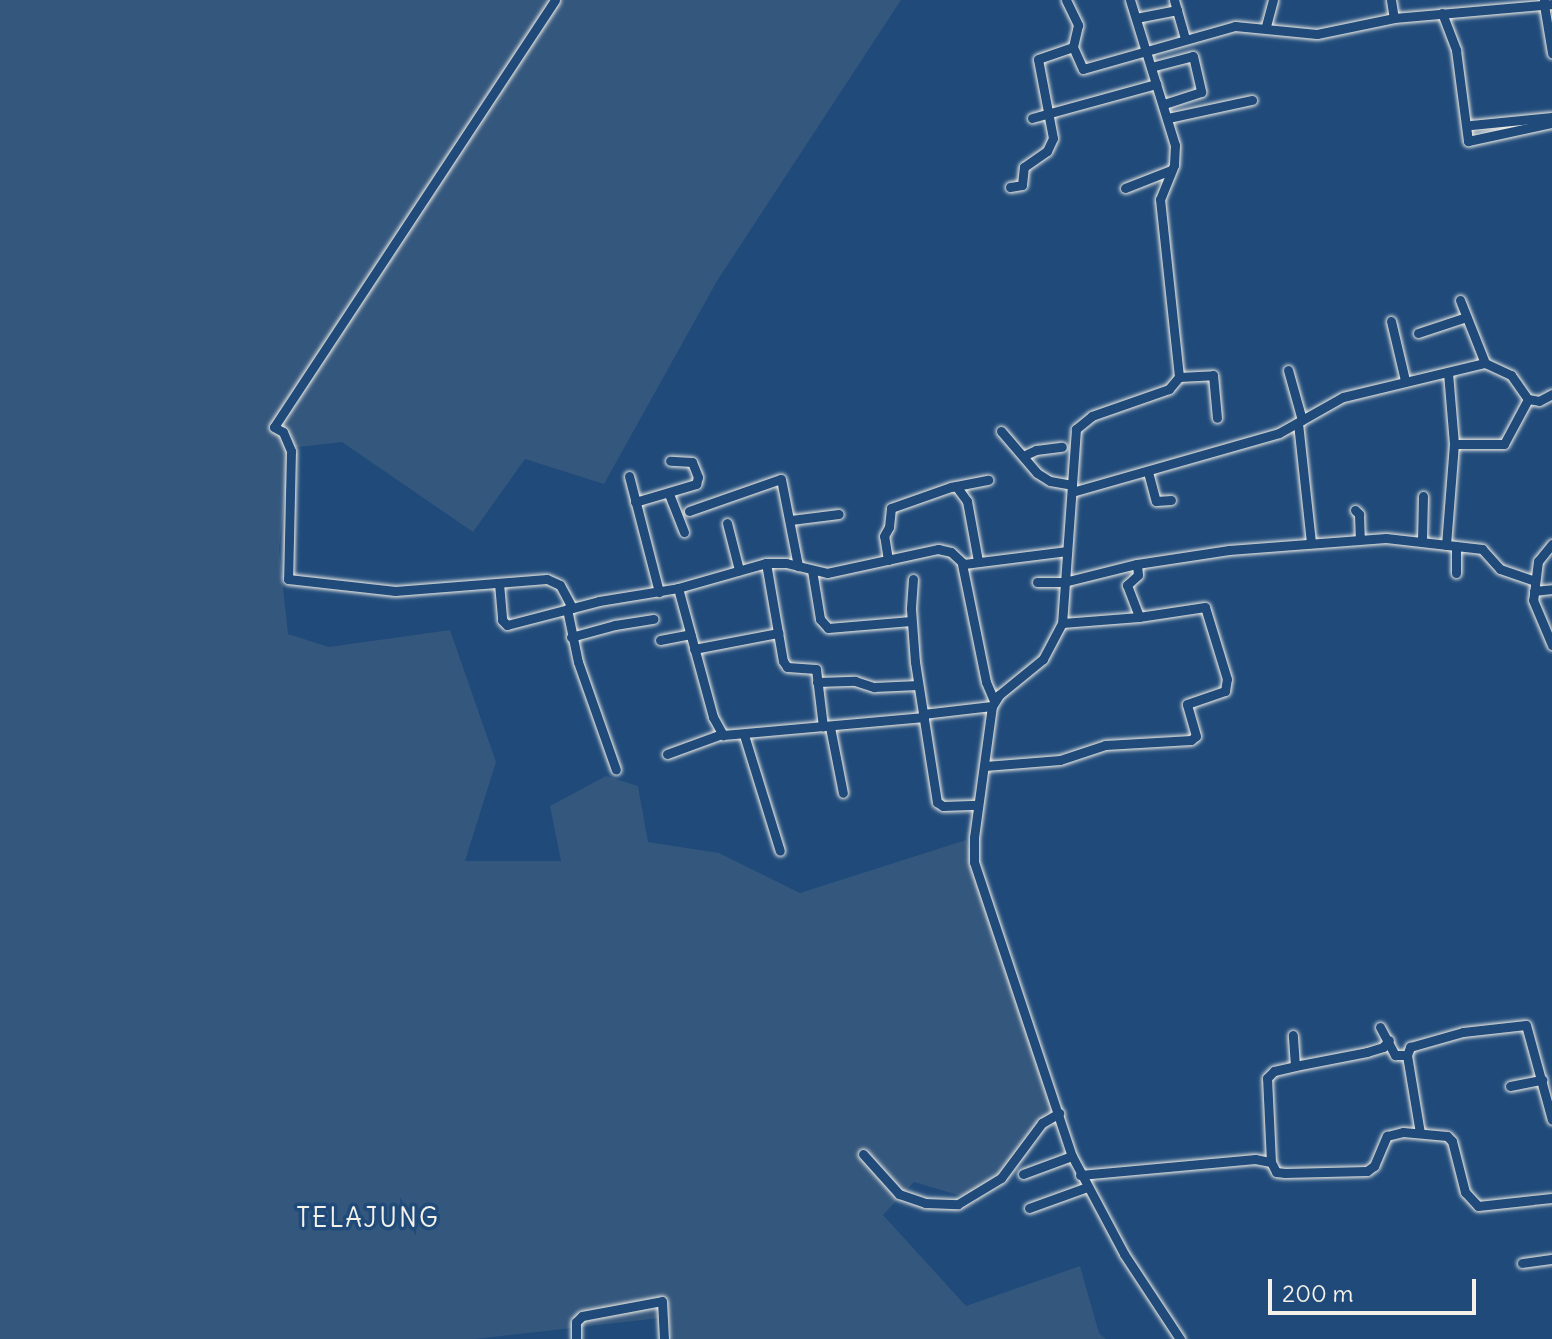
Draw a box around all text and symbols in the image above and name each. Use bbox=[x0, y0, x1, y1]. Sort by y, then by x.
district label: TELAJUNG bbox=[296, 1202, 440, 1234]
scale bar bbox=[1272, 1263, 1480, 1313]
text: 200 m bbox=[1282, 1278, 1354, 1308]

